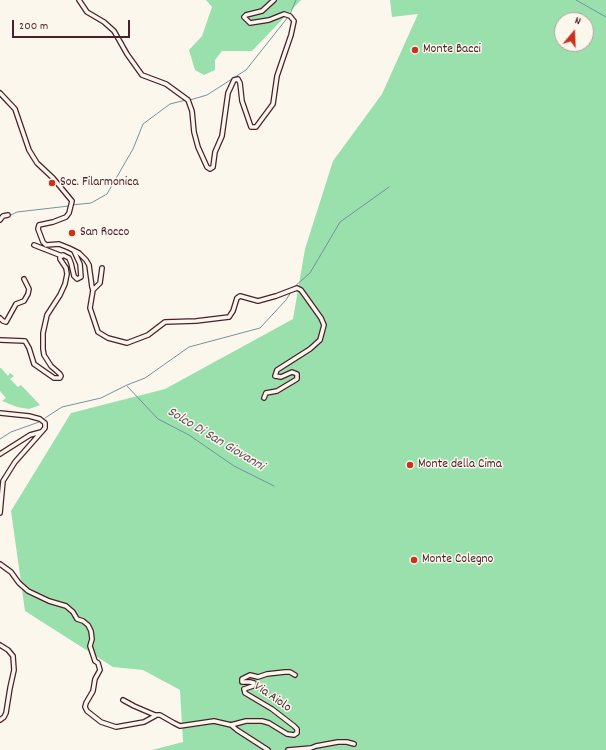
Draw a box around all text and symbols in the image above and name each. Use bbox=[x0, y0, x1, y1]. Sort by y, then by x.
scale bar bbox=[14, 12, 132, 38]
north arrow bbox=[554, 12, 594, 52]
text: N bbox=[572, 13, 583, 30]
text: 200 m bbox=[19, 18, 48, 35]
place label: Monte Bacci bbox=[423, 42, 481, 58]
marker: Monte Bacci bbox=[410, 45, 420, 55]
place label: Soc. Filarmonica bbox=[60, 175, 138, 191]
marker: Soc. Filarmonica bbox=[47, 178, 57, 188]
place label: San Rocco bbox=[80, 225, 129, 241]
marker: San Rocco bbox=[67, 228, 77, 238]
water label: Solco Di San Giovanni bbox=[164, 404, 266, 476]
place label: Monte della Cima bbox=[418, 457, 502, 473]
marker: Monte della Cima bbox=[405, 460, 415, 470]
place label: Monte Colegno bbox=[422, 552, 493, 568]
marker: Monte Colegno bbox=[409, 555, 419, 565]
street label: Via Aiolo bbox=[250, 680, 294, 716]

